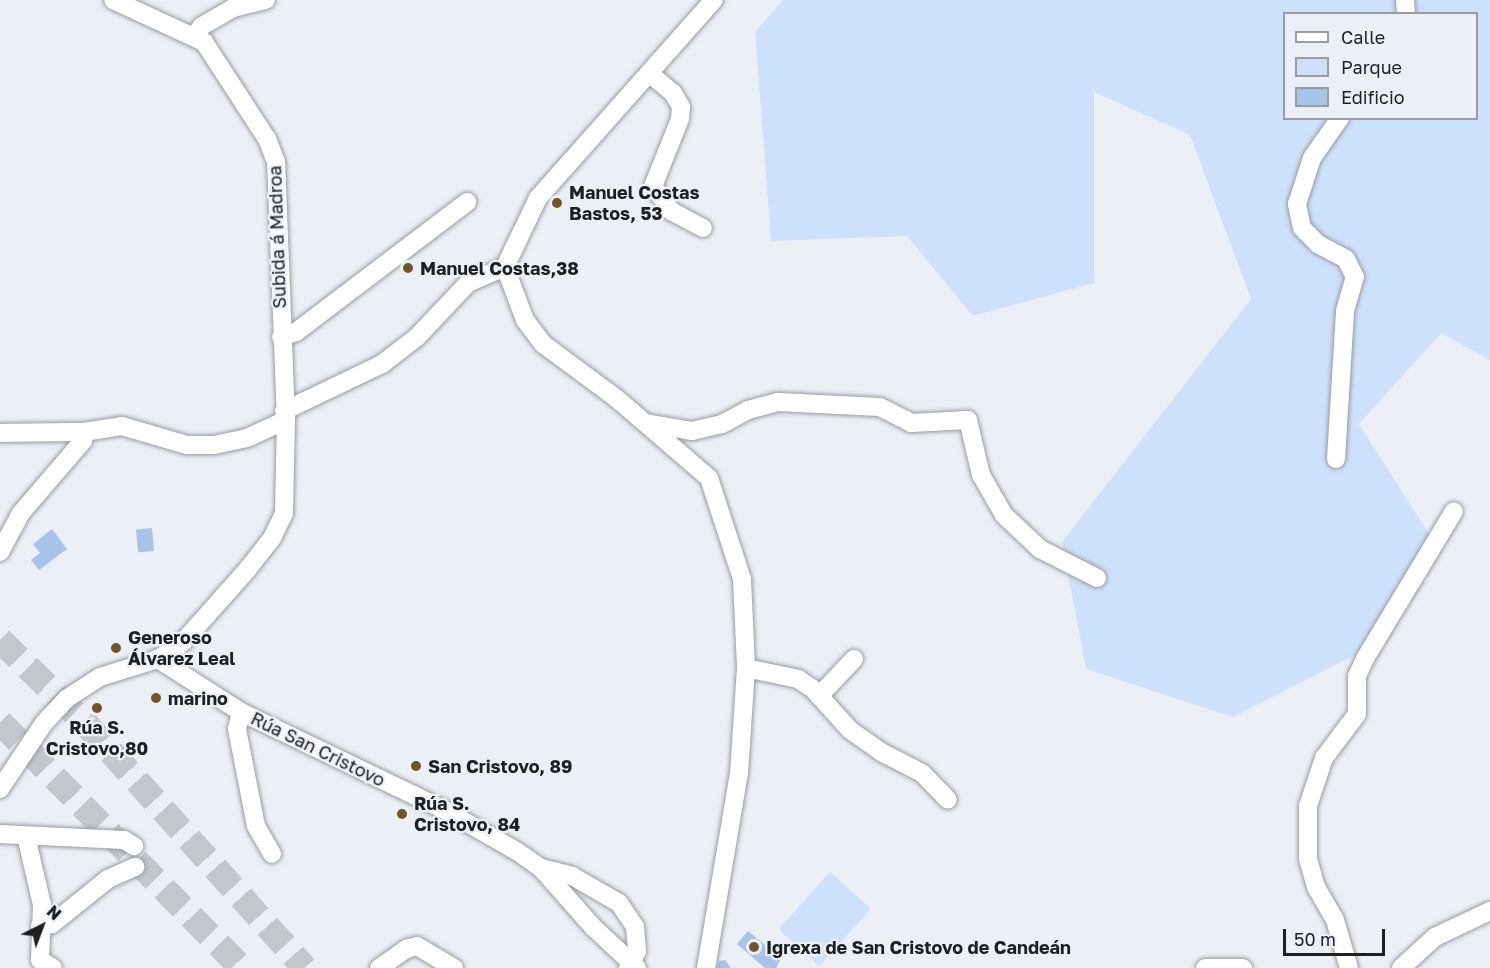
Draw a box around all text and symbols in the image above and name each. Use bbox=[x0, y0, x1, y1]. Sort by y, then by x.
legend bbox=[1283, 12, 1478, 120]
text: Calle bbox=[1341, 26, 1385, 48]
text: Parque bbox=[1341, 56, 1402, 78]
text: Edificio bbox=[1341, 86, 1405, 108]
street label: Subida á Madroa bbox=[264, 165, 290, 309]
place label: Manuel Costas Bastos, 53 bbox=[569, 182, 699, 224]
marker: Manuel Costas Bastos, 53 bbox=[550, 196, 564, 210]
place label: Manuel Costas,38 bbox=[420, 257, 579, 279]
marker: Manuel Costas,38 bbox=[401, 261, 415, 275]
place label: Generoso Álvarez Leal bbox=[128, 627, 235, 670]
marker: Generoso Álvarez Leal bbox=[109, 641, 123, 655]
place label: marino bbox=[168, 687, 228, 709]
marker: marino bbox=[149, 691, 163, 705]
marker: Rúa S. Cristovo,80 bbox=[90, 701, 104, 715]
street label: Rúa San Cristovo bbox=[247, 707, 389, 791]
place label: Rúa S. Cristovo,80 bbox=[46, 717, 148, 760]
place label: San Cristovo, 89 bbox=[428, 755, 572, 777]
marker: San Cristovo, 89 bbox=[409, 759, 423, 773]
place label: Rúa S. Cristovo, 84 bbox=[414, 793, 520, 836]
marker: Rúa S. Cristovo, 84 bbox=[395, 807, 409, 821]
north arrow bbox=[12, 896, 72, 956]
text: N bbox=[43, 901, 65, 924]
scale bar bbox=[1286, 917, 1388, 955]
text: 50 m bbox=[1294, 928, 1336, 950]
place label: Igrexa de San Cristovo de Candeán bbox=[766, 936, 1071, 958]
marker: Igrexa de San Cristovo de Candeán bbox=[747, 940, 761, 954]

